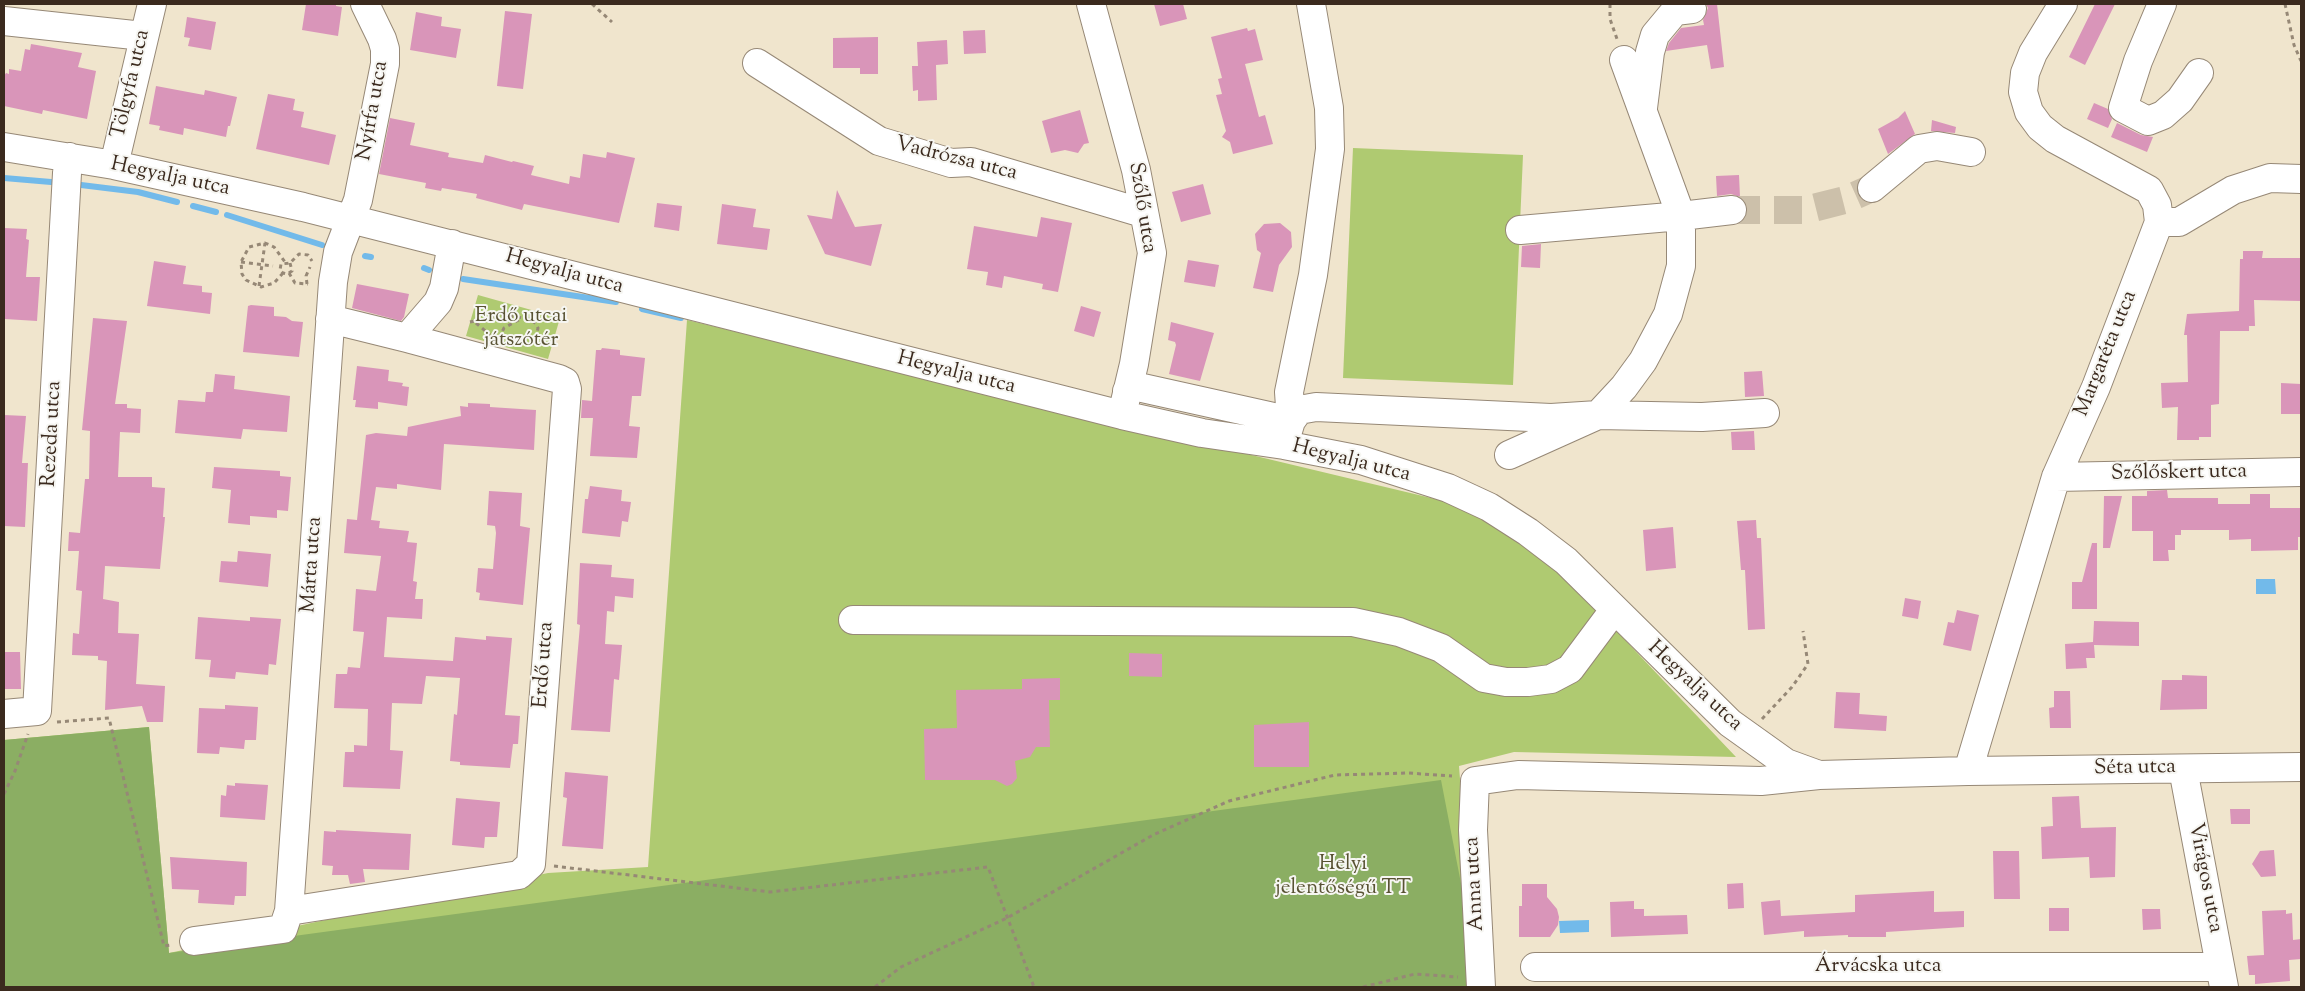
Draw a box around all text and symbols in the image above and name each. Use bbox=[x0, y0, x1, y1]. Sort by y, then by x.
street label: Tölgyfa utca bbox=[107, 27, 157, 141]
street label: Nyírfa utca bbox=[353, 59, 395, 163]
street label: Vadrózsa utca bbox=[892, 133, 1020, 187]
street label: Hegyalja utca bbox=[108, 153, 232, 203]
street label: Szőlő utca bbox=[1121, 161, 1161, 255]
street label: Hegyalja utca bbox=[502, 245, 626, 301]
street label: Margaréta utca bbox=[2070, 287, 2144, 421]
park label: Erdő utcai játszótér bbox=[475, 304, 567, 354]
street label: Hegyalja utca bbox=[894, 347, 1018, 401]
street label: Rezeda utca bbox=[38, 380, 68, 488]
street label: Hegyalja utca bbox=[1289, 435, 1413, 489]
street label: Szőlőskert utca bbox=[2111, 460, 2247, 488]
street label: Márta utca bbox=[297, 516, 329, 614]
street label: Erdő utca bbox=[529, 621, 561, 709]
street label: Hegyalja utca bbox=[1641, 637, 1747, 737]
street label: Séta utca bbox=[2094, 756, 2176, 782]
street label: Virágos utca bbox=[2181, 821, 2227, 935]
street label: Anna utca bbox=[1461, 836, 1491, 932]
park label: Helyi jelentőségű TT bbox=[1275, 852, 1411, 902]
street label: Árvácska utca bbox=[1815, 954, 1941, 980]

